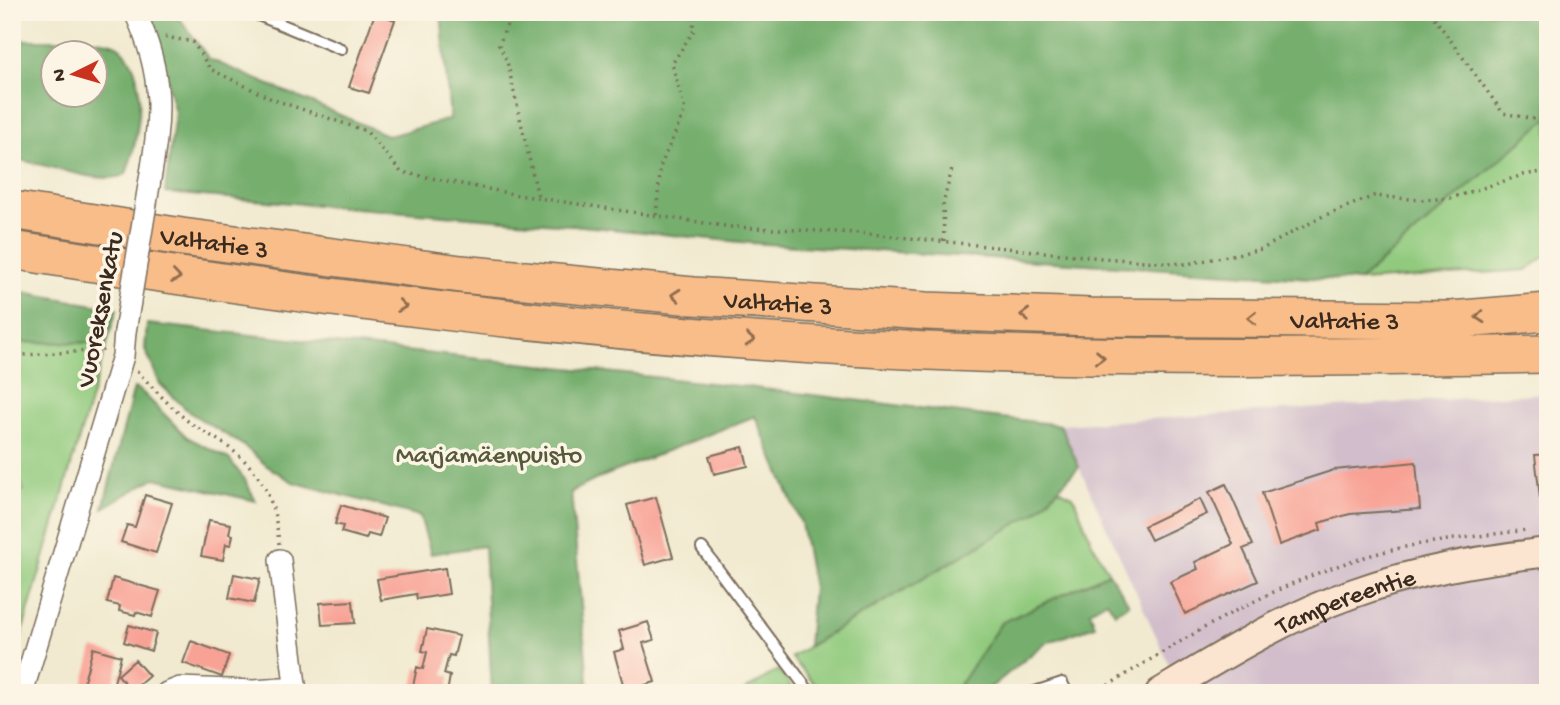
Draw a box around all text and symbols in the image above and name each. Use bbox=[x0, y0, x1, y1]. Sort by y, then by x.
north arrow bbox=[38, 38, 108, 108]
text: N bbox=[49, 68, 73, 82]
street label: Valtatie 3 bbox=[156, 223, 270, 268]
street label: Vuoreksenkatu bbox=[72, 229, 133, 392]
one-way arrow bbox=[171, 269, 182, 284]
one-way arrow bbox=[670, 287, 681, 302]
street label: Valtatie 3 bbox=[722, 287, 833, 325]
one-way arrow bbox=[396, 299, 408, 314]
one-way arrow bbox=[1019, 307, 1030, 323]
street label: Valtatie 3 bbox=[1289, 308, 1399, 340]
one-way arrow bbox=[1474, 309, 1485, 324]
one-way arrow bbox=[1247, 310, 1257, 326]
one-way arrow bbox=[745, 332, 756, 347]
one-way arrow bbox=[1095, 350, 1106, 365]
park label: Marjamäenpuisto bbox=[396, 442, 582, 473]
street label: Tampereentie bbox=[1270, 564, 1420, 645]

